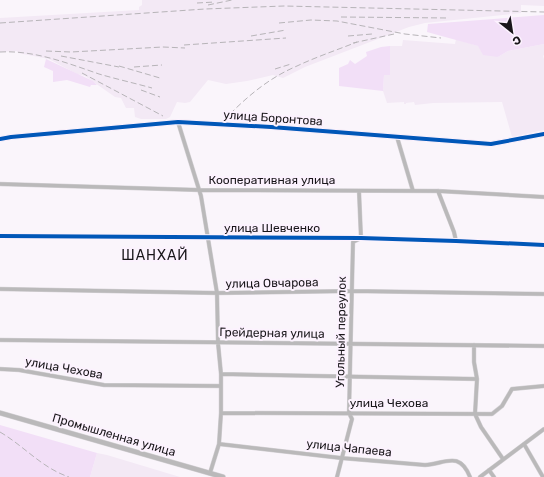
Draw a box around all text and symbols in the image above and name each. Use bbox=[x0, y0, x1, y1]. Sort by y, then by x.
north arrow bbox=[492, 12, 532, 52]
text: С bbox=[510, 33, 523, 48]
street label: улица Боронтова bbox=[223, 108, 323, 128]
street label: Кооперативная улица bbox=[209, 173, 335, 187]
street label: улица Шевченко bbox=[224, 221, 320, 235]
district label: ШАНХАЙ bbox=[121, 246, 189, 264]
street label: улица Овчарова bbox=[225, 275, 319, 291]
street label: Угольный переулок bbox=[333, 276, 349, 388]
street label: Грейдерная улица bbox=[219, 325, 325, 341]
street label: улица Чехова bbox=[24, 354, 104, 382]
street label: улица Чехова bbox=[350, 396, 428, 410]
street label: Промышленная улица bbox=[51, 411, 177, 459]
street label: улица Чапаева bbox=[306, 437, 392, 459]

